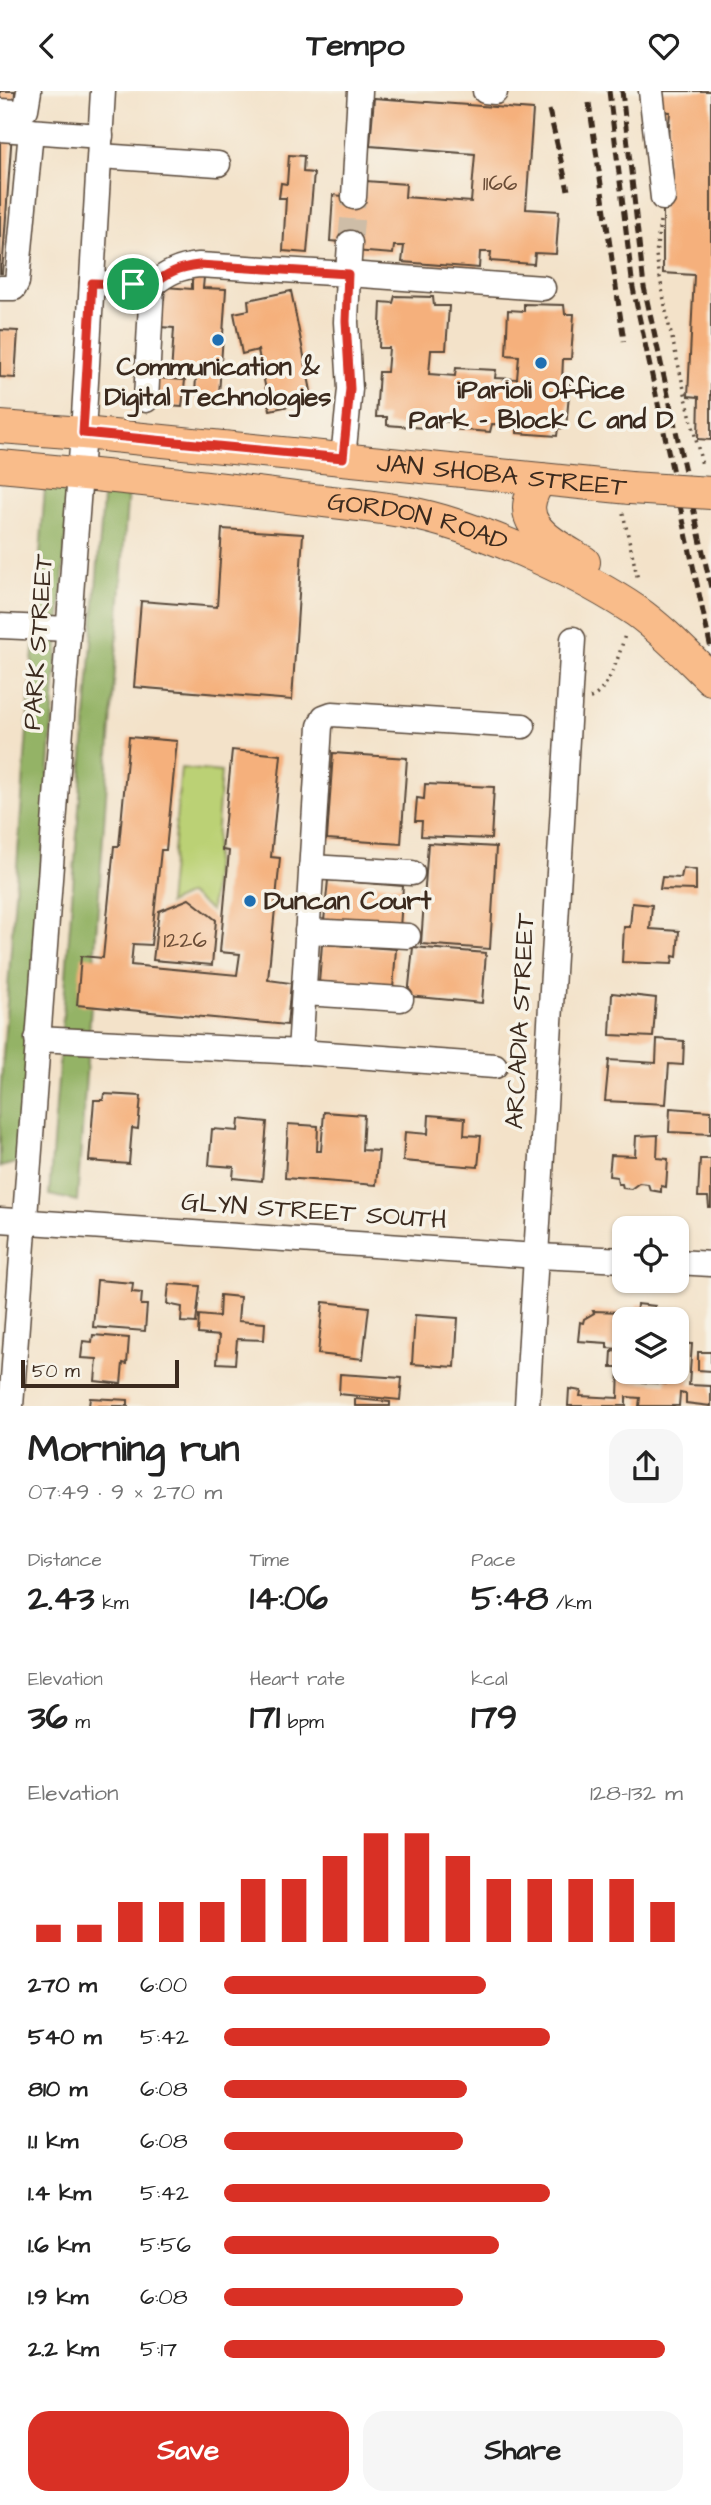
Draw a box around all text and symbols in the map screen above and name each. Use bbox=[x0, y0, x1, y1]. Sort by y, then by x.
text: Tempo bbox=[307, 23, 404, 68]
icon: back bbox=[28, 27, 66, 65]
icon: heart bbox=[645, 27, 683, 65]
house number: 1166 bbox=[483, 167, 517, 199]
pin bbox=[103, 254, 163, 314]
icon: arrive bbox=[114, 265, 152, 303]
marker: Communication & Digital Technologies bbox=[210, 332, 226, 348]
place label: Communication & Digital Technologies bbox=[105, 349, 331, 418]
marker: iParioli Office Park - Block C and D bbox=[533, 355, 549, 371]
place label: iParioli Office Park - Block C and D bbox=[409, 372, 673, 438]
street label: JAN SHOBA STREET bbox=[375, 445, 629, 506]
street label: GORDON ROAD bbox=[326, 484, 513, 560]
street label: PARK STREET bbox=[14, 552, 62, 731]
place label: Duncan Court bbox=[264, 883, 432, 919]
marker: Duncan Court bbox=[242, 893, 258, 909]
street label: ARCADIA STREET bbox=[496, 911, 544, 1130]
house number: 1226 bbox=[163, 924, 207, 956]
street label: GLYN STREET SOUTH bbox=[180, 1184, 448, 1238]
map controls bbox=[612, 1216, 689, 1384]
button: locate bbox=[612, 1216, 689, 1293]
button: layers bbox=[612, 1307, 689, 1384]
scale bar bbox=[21, 1357, 178, 1389]
text: 50 m bbox=[32, 1358, 80, 1385]
text: Morning run bbox=[28, 1424, 240, 1476]
button: share bbox=[609, 1429, 683, 1503]
text: 07:49 · 9 × 270 m bbox=[28, 1476, 222, 1508]
text: Distance bbox=[28, 1547, 102, 1574]
text: Time bbox=[250, 1547, 289, 1574]
text: Pace bbox=[471, 1547, 515, 1574]
text: 2.43 bbox=[28, 1574, 95, 1623]
text: 14:06 bbox=[250, 1574, 328, 1623]
text: 5:48 bbox=[471, 1574, 548, 1623]
text: km bbox=[95, 1590, 129, 1617]
text: /km bbox=[548, 1590, 591, 1617]
text: Elevation bbox=[28, 1666, 103, 1693]
text: Heart rate bbox=[250, 1666, 345, 1693]
text: kcal bbox=[471, 1666, 508, 1693]
text: 36 bbox=[28, 1693, 68, 1742]
text: 171 bbox=[250, 1693, 280, 1742]
text: 179 bbox=[471, 1693, 517, 1742]
text: m bbox=[68, 1709, 90, 1736]
text: bpm bbox=[280, 1709, 324, 1736]
text: Elevation bbox=[28, 1777, 119, 1809]
text: 128–132 m bbox=[590, 1777, 683, 1809]
text: 270 m bbox=[28, 1969, 97, 2001]
text: 6:00 bbox=[140, 1969, 187, 2001]
text: 540 m bbox=[28, 2021, 102, 2053]
text: 5:42 bbox=[140, 2021, 189, 2053]
text: 810 m bbox=[28, 2073, 87, 2105]
text: 6:08 bbox=[140, 2073, 188, 2105]
text: 1.1 km bbox=[28, 2125, 78, 2157]
text: 6:08 bbox=[140, 2125, 188, 2157]
text: 1.4 km bbox=[28, 2177, 91, 2209]
text: 5:42 bbox=[140, 2177, 189, 2209]
text: 1.6 km bbox=[28, 2229, 90, 2261]
text: 5:56 bbox=[140, 2229, 191, 2261]
text: 1.9 km bbox=[28, 2281, 89, 2313]
text: 6:08 bbox=[140, 2281, 188, 2313]
text: 2.2 km bbox=[28, 2333, 99, 2365]
text: 5:17 bbox=[140, 2333, 177, 2365]
button: Save bbox=[28, 2411, 349, 2491]
button: Share bbox=[363, 2411, 683, 2491]

